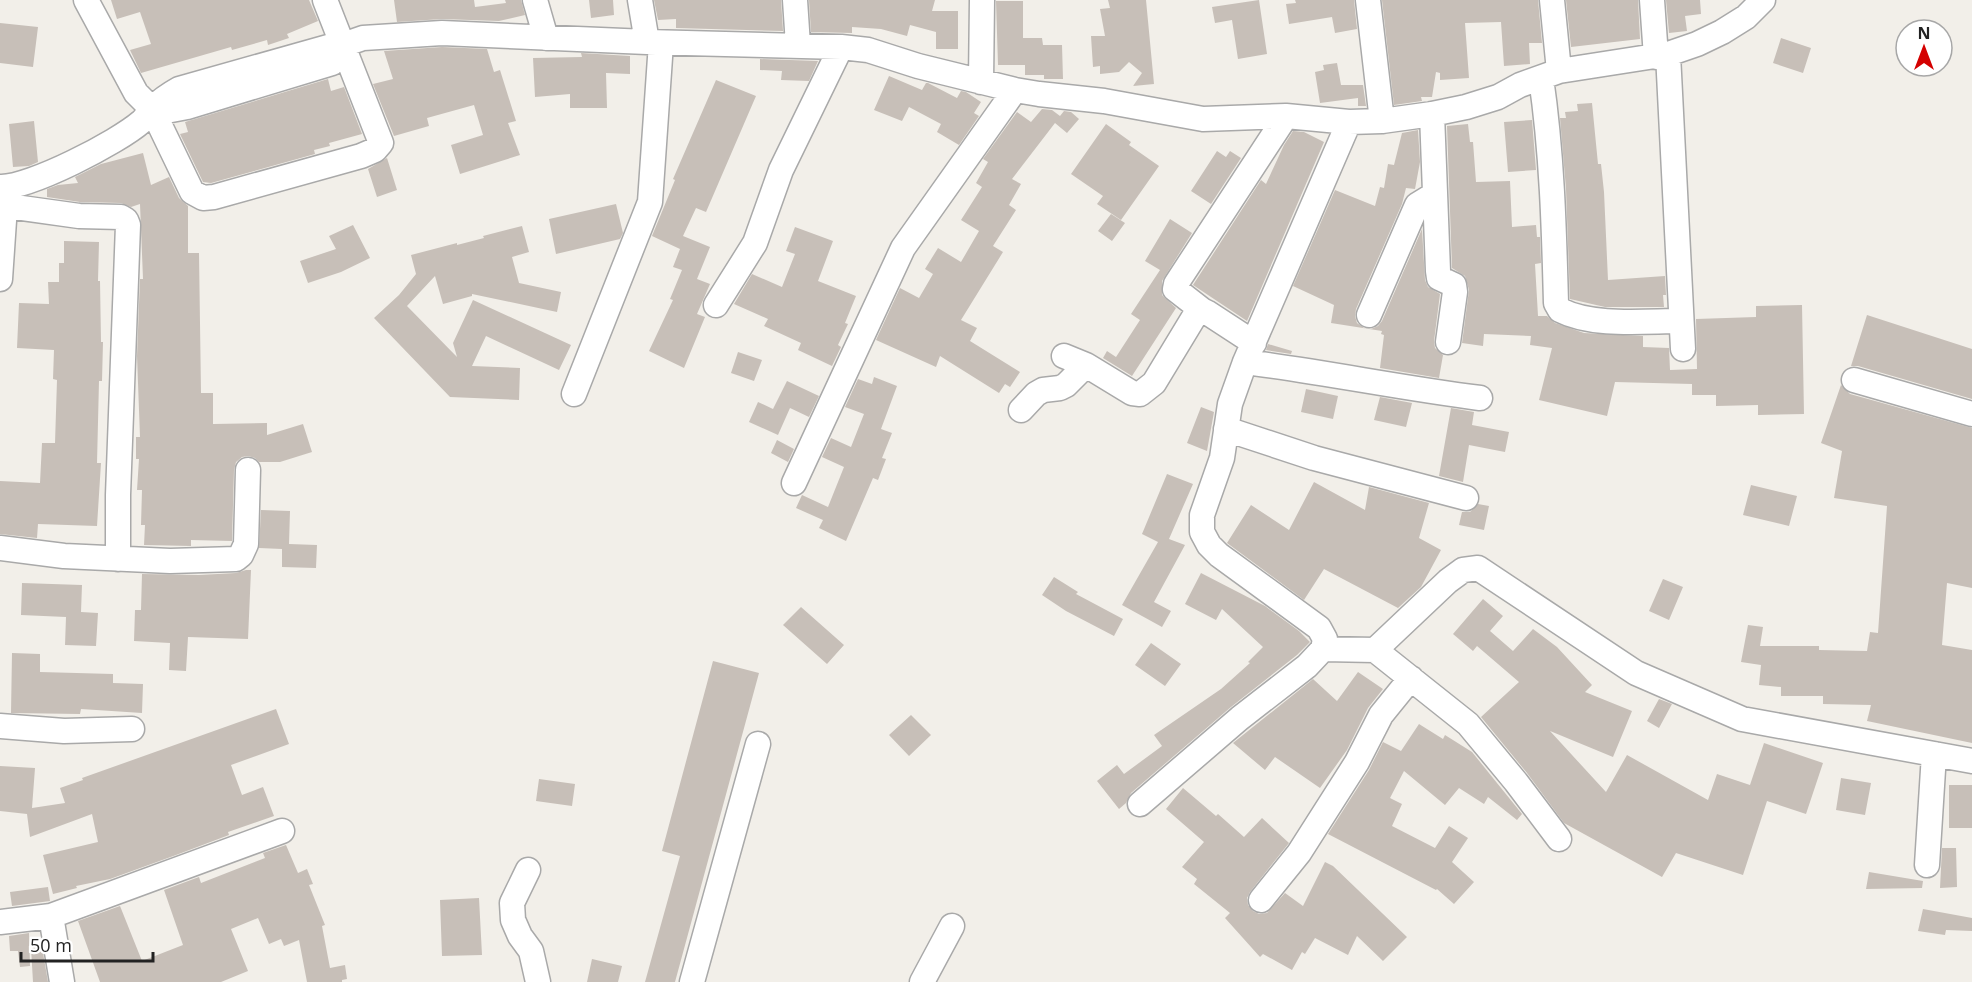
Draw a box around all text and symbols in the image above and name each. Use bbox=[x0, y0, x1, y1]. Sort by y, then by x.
north arrow bbox=[1894, 18, 1954, 78]
text: N bbox=[1917, 22, 1931, 44]
scale bar bbox=[21, 925, 153, 963]
text: 50 m bbox=[30, 933, 72, 957]

